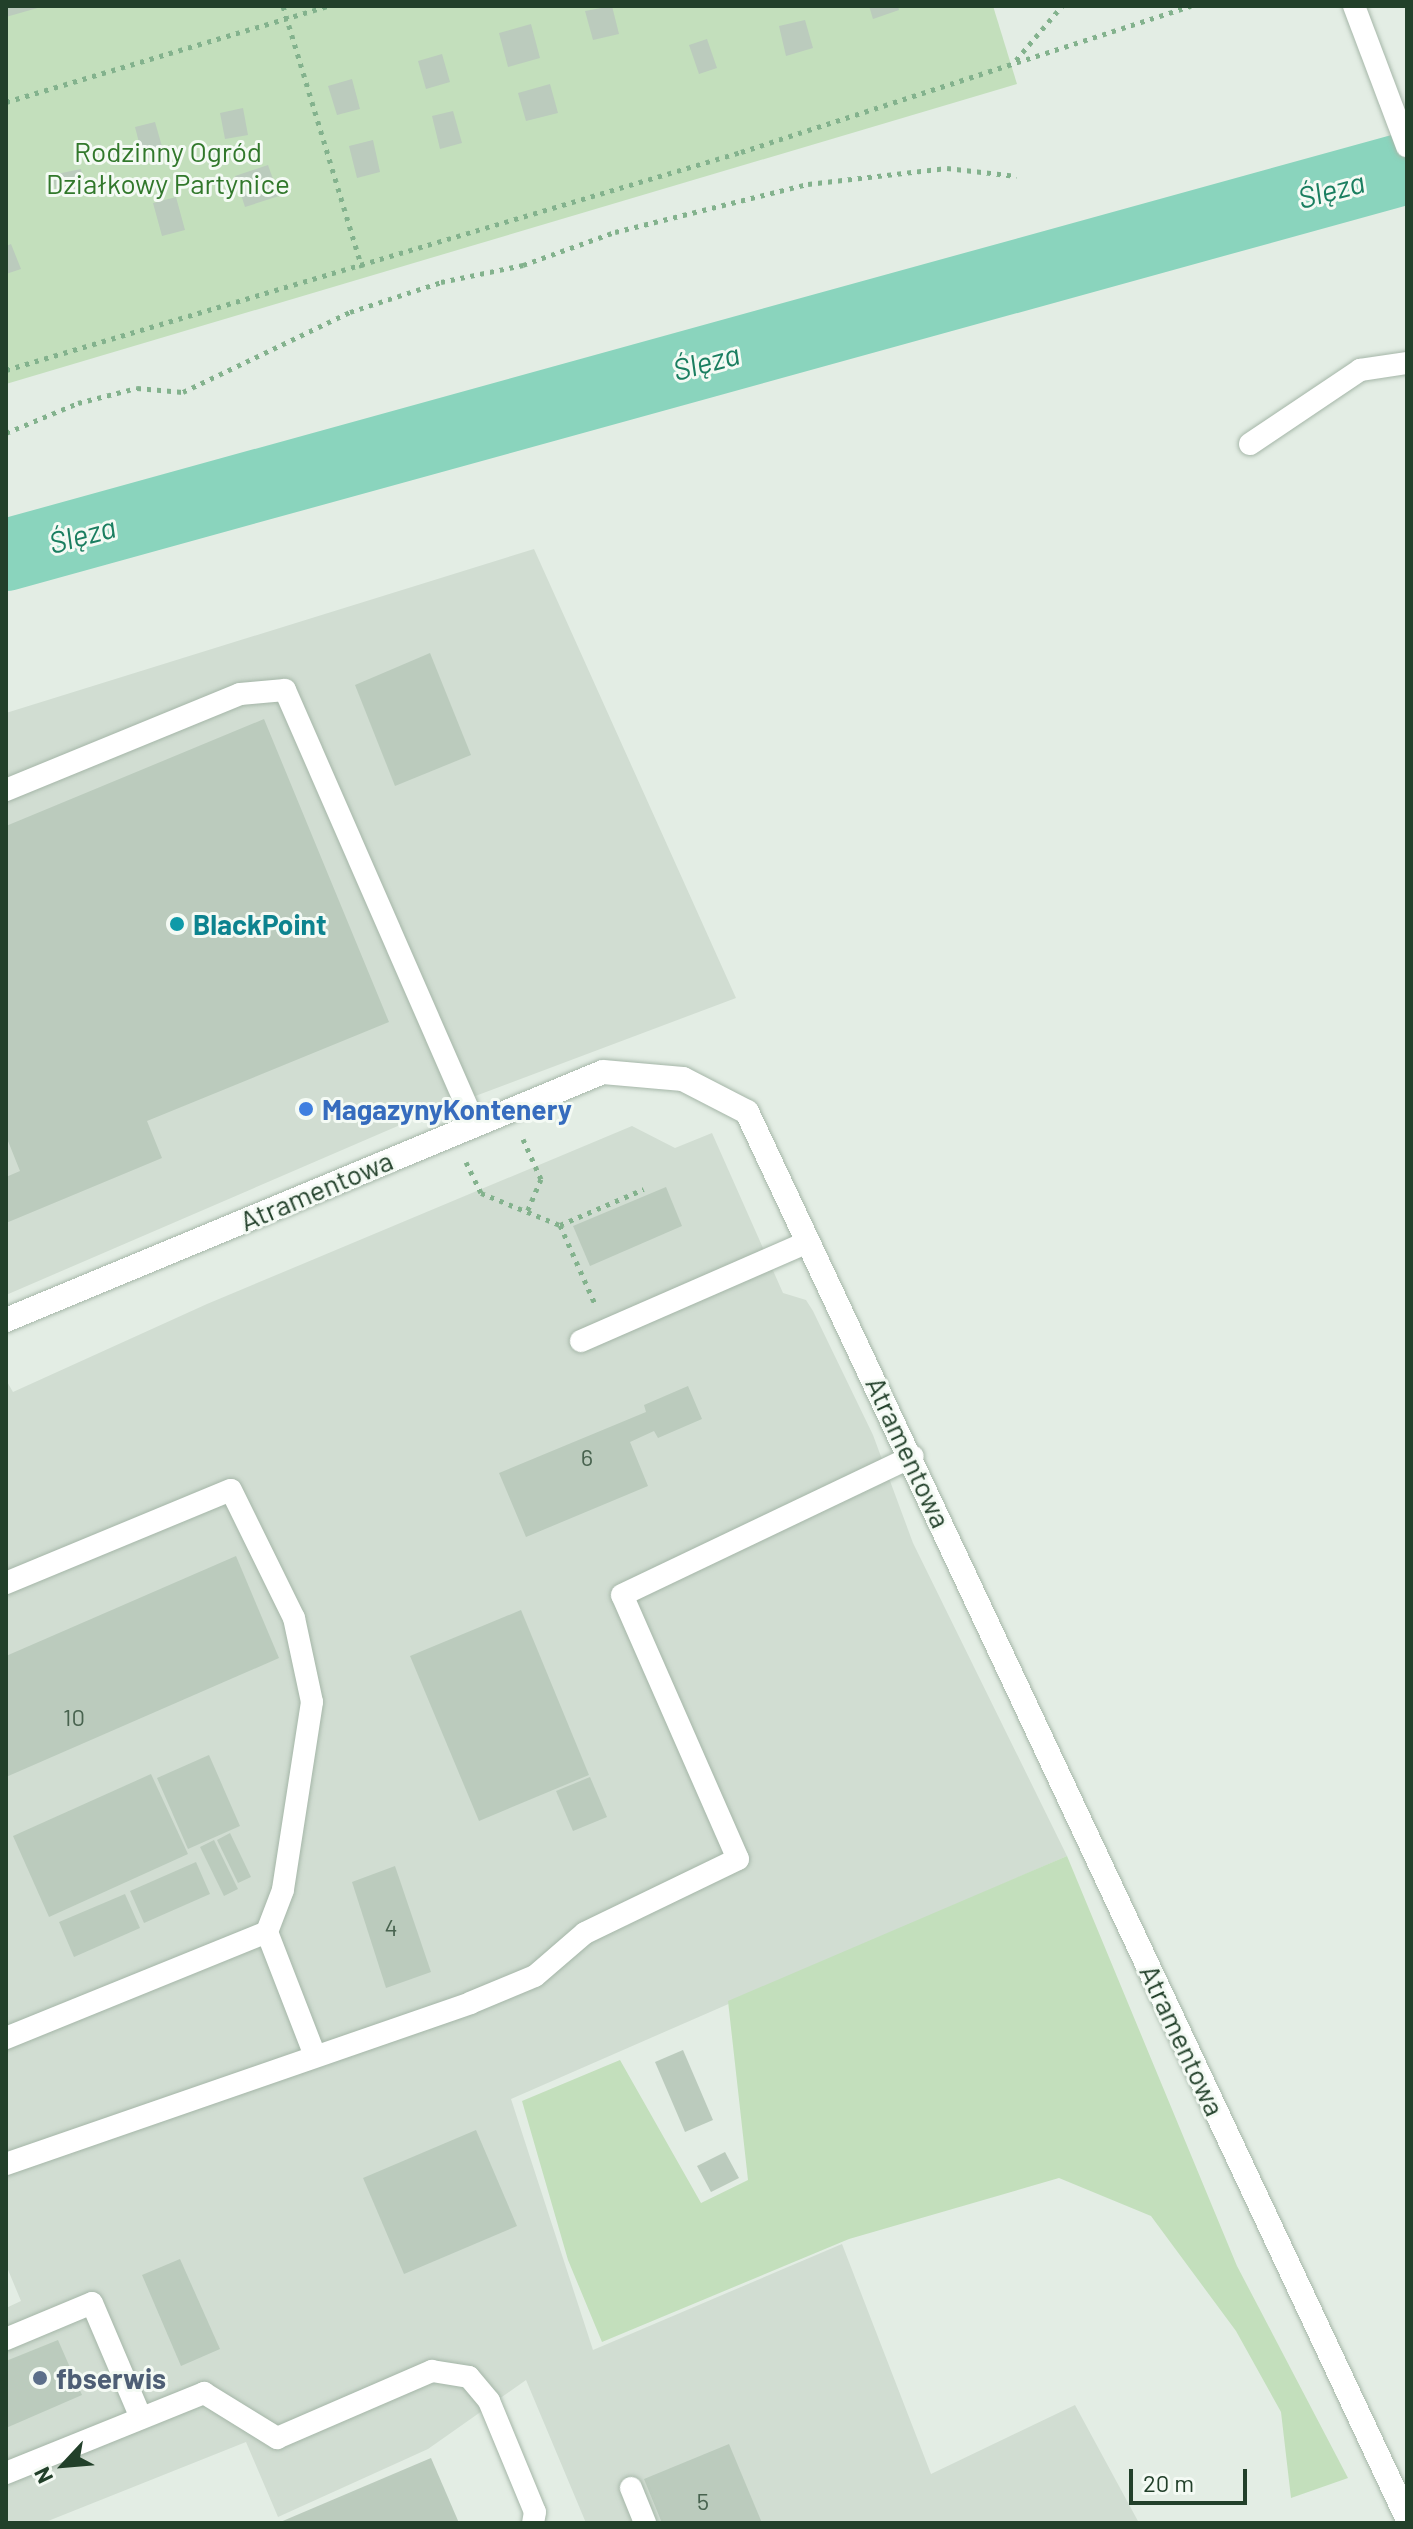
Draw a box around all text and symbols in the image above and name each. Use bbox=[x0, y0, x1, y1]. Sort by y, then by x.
park label: Rodzinny Ogród Działkowy Partynice bbox=[46, 134, 290, 200]
water label: Ślęza bbox=[1293, 163, 1369, 215]
water label: Ślęza bbox=[668, 335, 744, 387]
water label: Ślęza bbox=[44, 508, 120, 560]
place label: BlackPoint bbox=[193, 907, 327, 941]
marker: BlackPoint bbox=[168, 915, 186, 933]
place label: MagazynyKontenery bbox=[322, 1092, 572, 1126]
marker: MagazynyKontenery bbox=[297, 1100, 315, 1118]
street label: Atramentowa bbox=[234, 1143, 398, 1237]
street label: Atramentowa bbox=[859, 1371, 959, 1533]
house number: 6 bbox=[581, 1443, 593, 1471]
house number: 10 bbox=[63, 1703, 85, 1731]
house number: 4 bbox=[384, 1913, 398, 1941]
street label: Atramentowa bbox=[1133, 1959, 1233, 2121]
place label: fbserwis bbox=[56, 2361, 166, 2395]
marker: fbserwis bbox=[31, 2369, 49, 2387]
north arrow bbox=[24, 2425, 104, 2505]
scale bar bbox=[1133, 2453, 1251, 2503]
text: N bbox=[28, 2463, 57, 2488]
text: 20 m bbox=[1143, 2468, 1194, 2497]
house number: 5 bbox=[697, 2487, 709, 2515]

